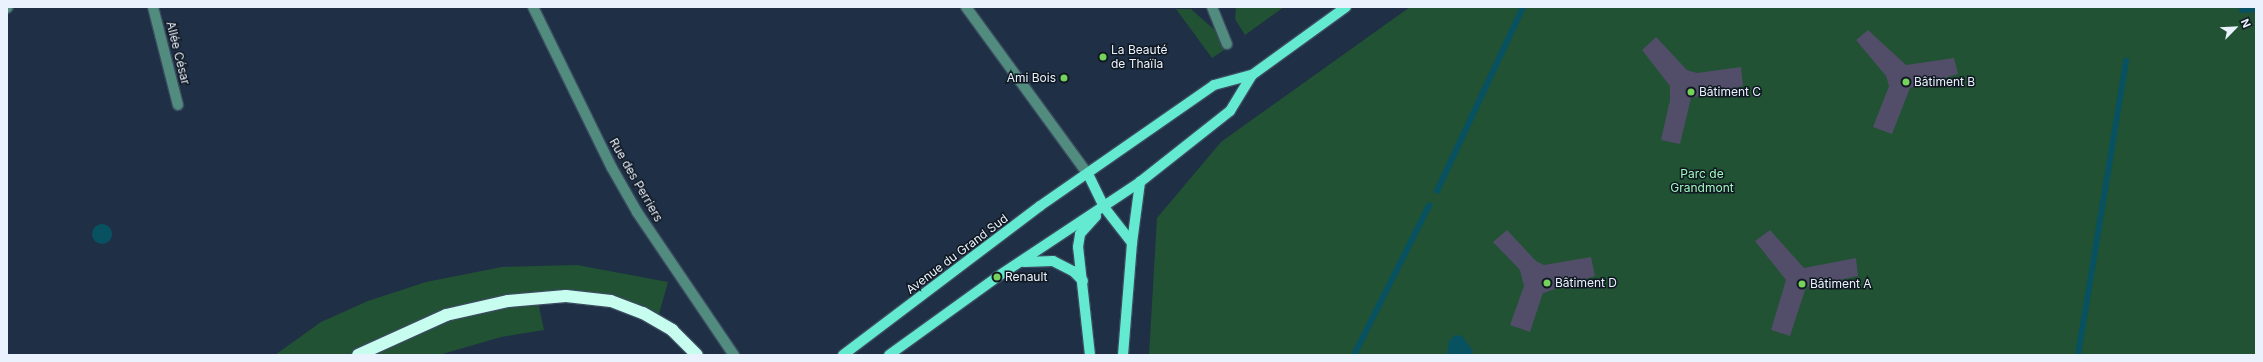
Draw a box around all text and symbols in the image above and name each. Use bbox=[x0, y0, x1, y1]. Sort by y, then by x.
north arrow bbox=[2215, 8, 2255, 48]
text: N bbox=[2238, 16, 2254, 30]
street label: Allée César bbox=[163, 20, 193, 86]
place label: La Beauté de Thaïla bbox=[1111, 43, 1168, 71]
marker: La Beauté de Thaïla bbox=[1098, 52, 1108, 62]
place label: Ami Bois bbox=[1007, 71, 1056, 85]
marker: Ami Bois bbox=[1059, 73, 1069, 83]
place label: Bâtiment B bbox=[1914, 75, 1975, 89]
marker: Bâtiment B bbox=[1901, 77, 1911, 87]
place label: Bâtiment C bbox=[1699, 85, 1761, 99]
marker: Bâtiment C bbox=[1686, 87, 1696, 97]
street label: Rue des Perriers bbox=[606, 136, 666, 224]
park label: Parc de Grandmont bbox=[1670, 167, 1734, 195]
street label: Avenue du Grand Sud bbox=[903, 211, 1011, 297]
place label: Renault bbox=[1005, 270, 1047, 284]
marker: Renault bbox=[992, 272, 1002, 282]
place label: Bâtiment D bbox=[1555, 276, 1617, 290]
place label: Bâtiment A bbox=[1810, 277, 1872, 291]
marker: Bâtiment D bbox=[1542, 278, 1552, 288]
marker: Bâtiment A bbox=[1797, 279, 1807, 289]

